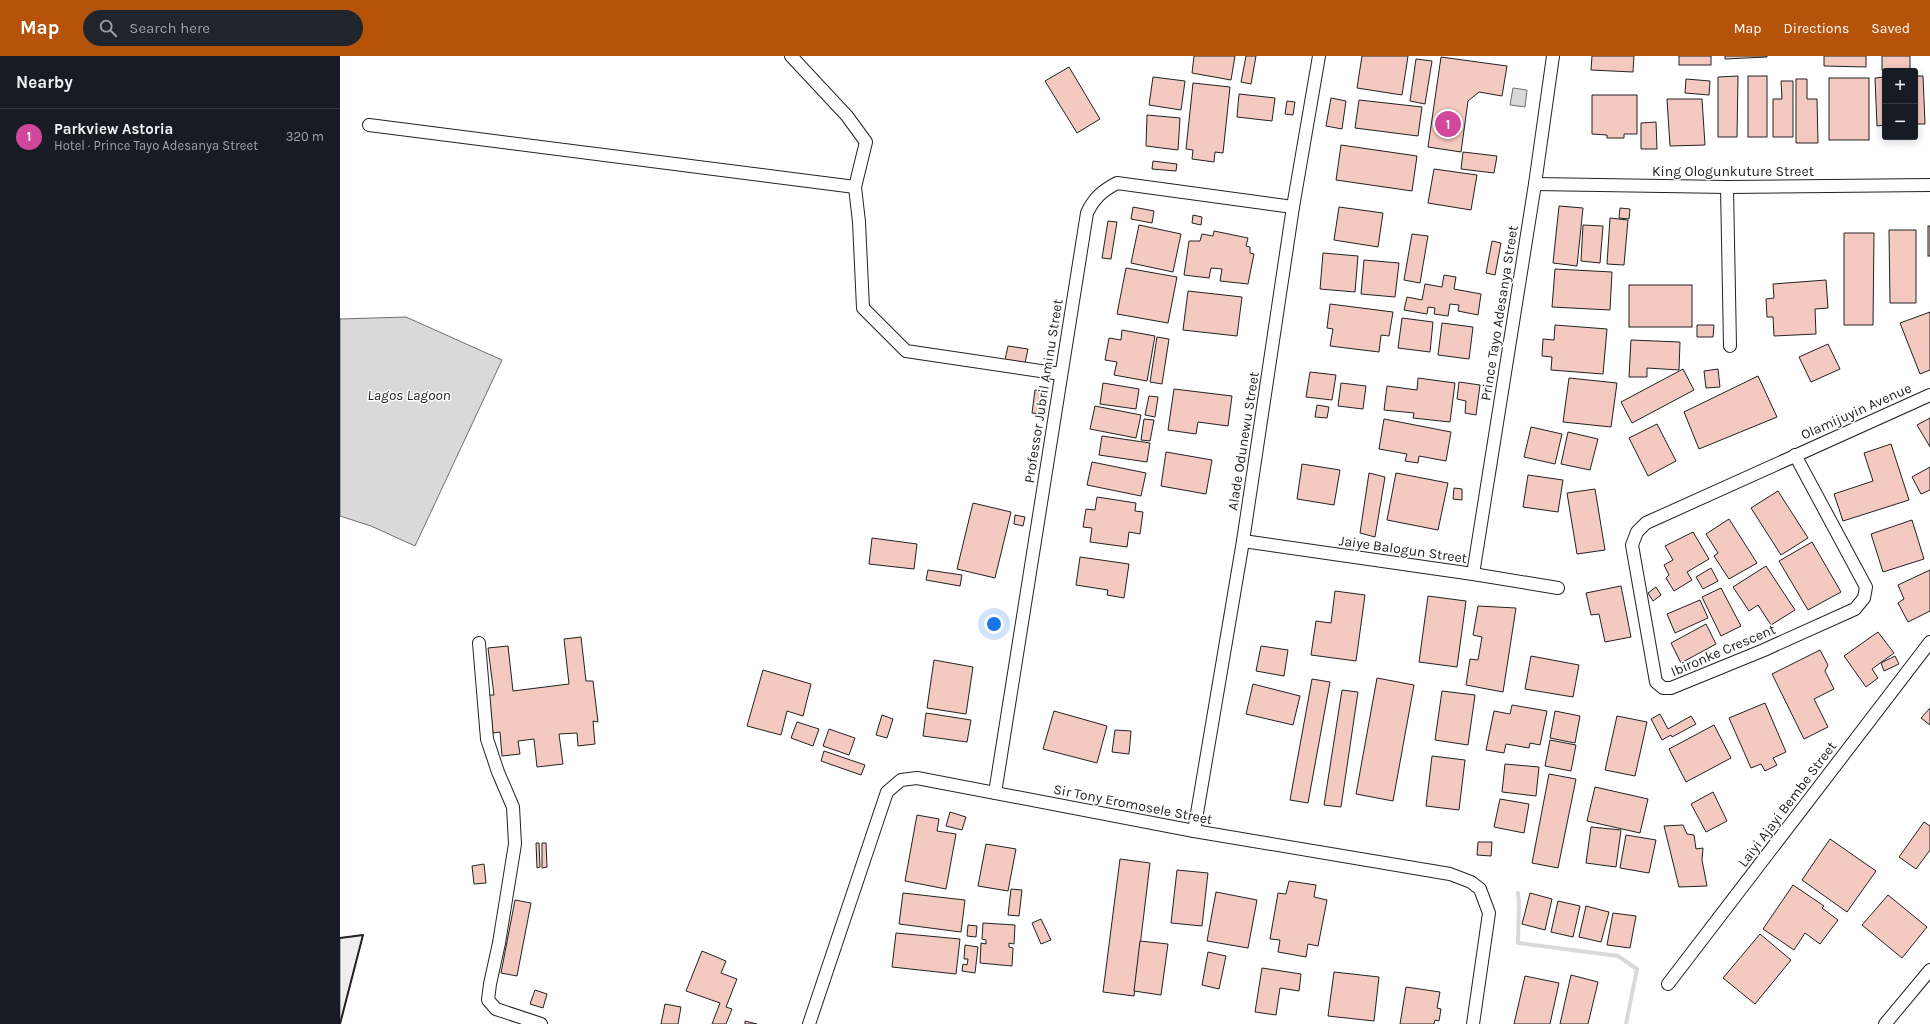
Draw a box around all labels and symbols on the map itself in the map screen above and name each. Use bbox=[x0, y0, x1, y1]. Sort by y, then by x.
pin: 1 bbox=[1435, 109, 1461, 139]
street label: King Ologunkuture Street bbox=[1652, 163, 1814, 180]
street label: Prince Tayo Adesanya Street bbox=[1477, 224, 1522, 402]
street label: Professor Jubril Aminu Street bbox=[1021, 298, 1066, 484]
street label: Alade Odunewu Street bbox=[1224, 370, 1263, 512]
street label: Olamijuyin Avenue bbox=[1798, 379, 1914, 443]
water label: Lagos Lagoon bbox=[367, 386, 451, 404]
street label: Jaiye Balogun Street bbox=[1338, 532, 1468, 567]
your location bbox=[984, 614, 1004, 634]
street label: Ibironke Crescent bbox=[1668, 621, 1778, 680]
street label: Laiyi Ajayi Bembe Street bbox=[1735, 738, 1840, 870]
street label: Sir Tony Eromosele Street bbox=[1052, 781, 1214, 828]

